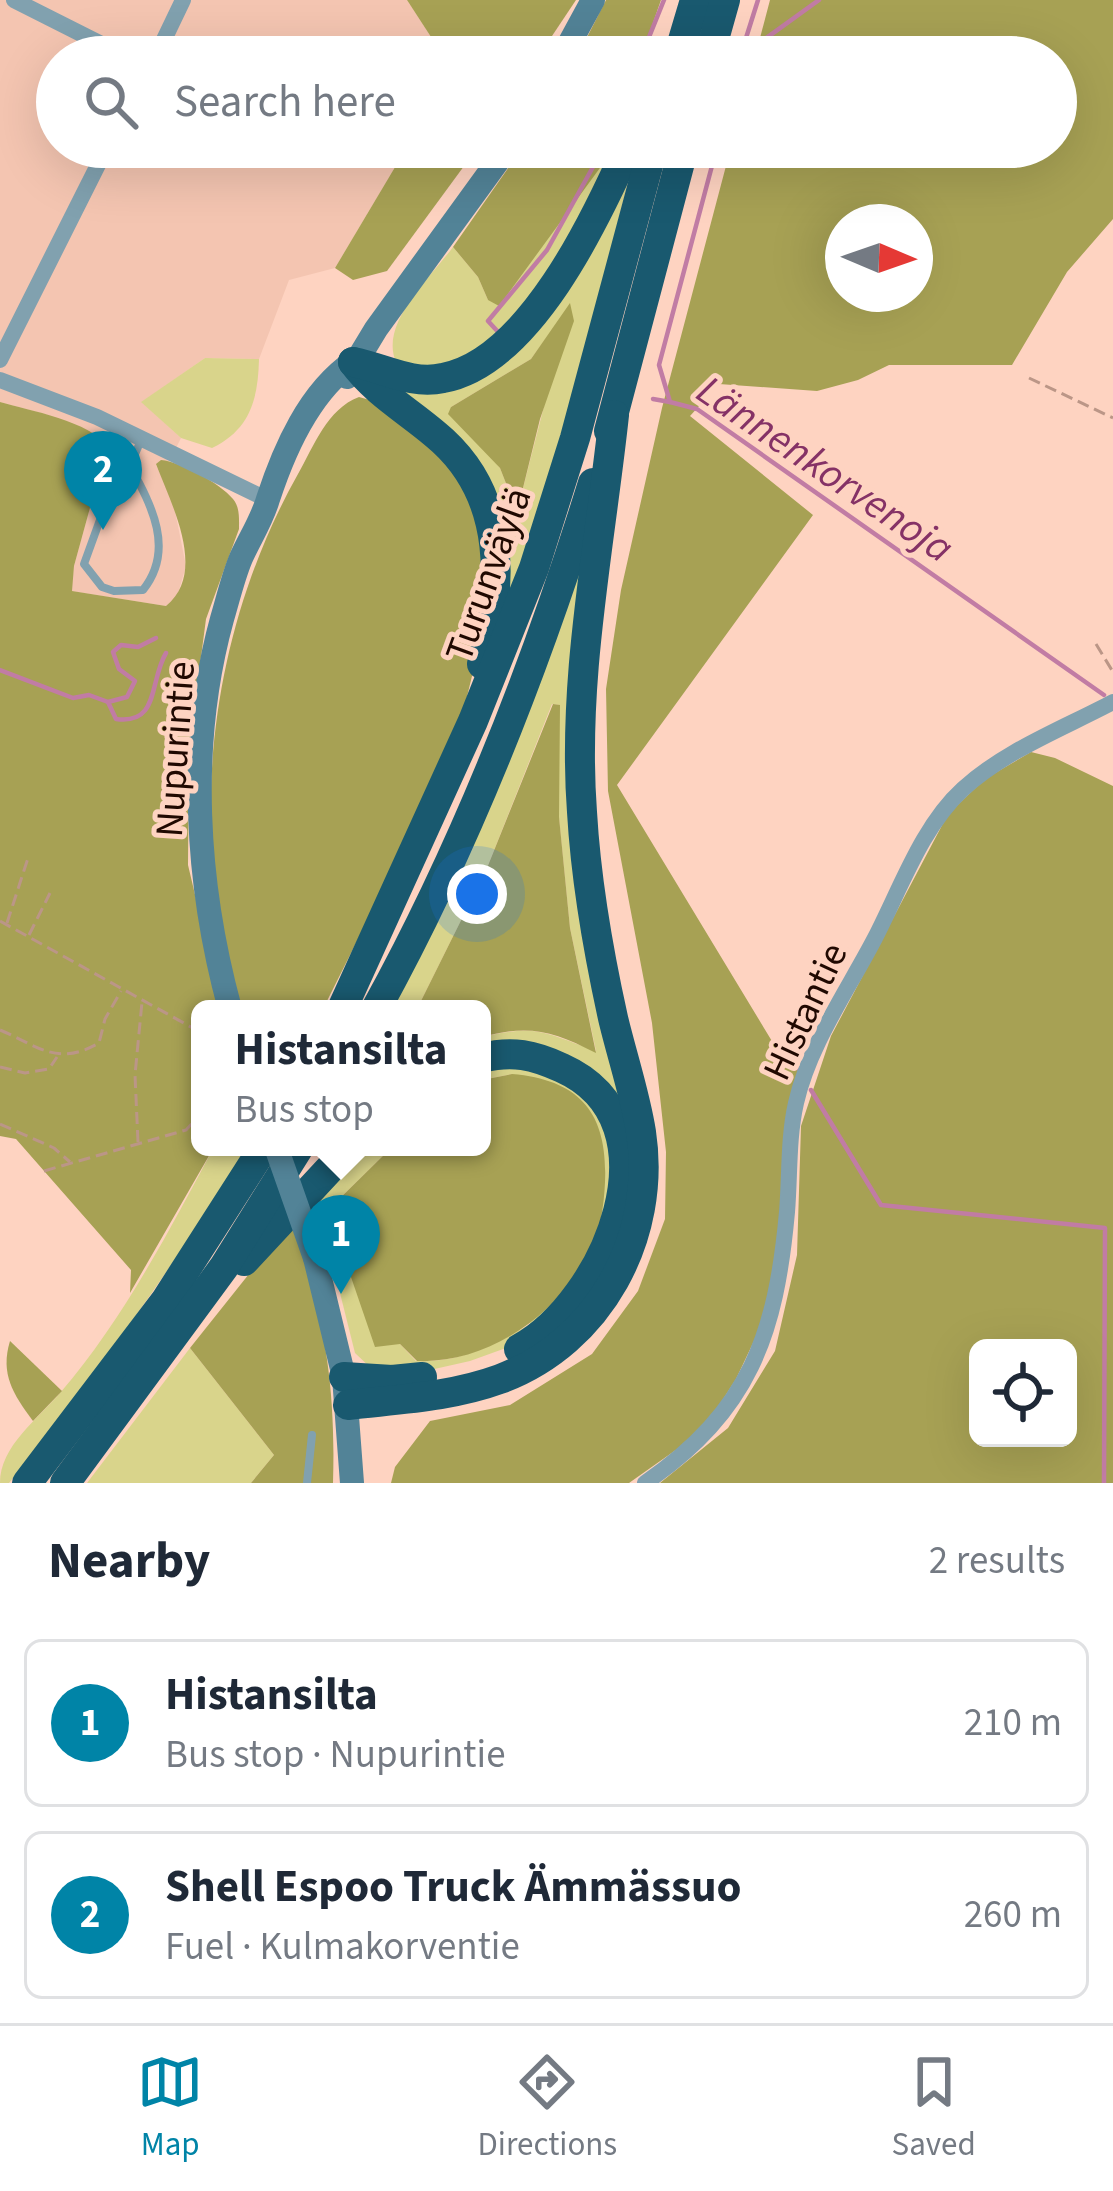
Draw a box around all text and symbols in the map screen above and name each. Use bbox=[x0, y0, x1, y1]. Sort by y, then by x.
search box bbox=[36, 36, 1077, 168]
icon: search bbox=[78, 69, 144, 135]
text: Search here bbox=[174, 70, 396, 134]
north arrow bbox=[825, 204, 933, 312]
water label: Lännenkorvenoja bbox=[685, 361, 965, 578]
pin: 2 bbox=[64, 431, 142, 530]
street label: Turunväylä bbox=[432, 480, 546, 669]
street label: Nupurintie bbox=[142, 659, 210, 839]
your location bbox=[447, 864, 507, 924]
street label: Histantie bbox=[750, 934, 862, 1090]
popup bbox=[191, 1000, 491, 1156]
text: Histansilta bbox=[235, 1018, 447, 1082]
text: Bus stop bbox=[235, 1082, 374, 1138]
pin: 1 bbox=[302, 1195, 380, 1294]
map controls bbox=[969, 1339, 1077, 1447]
button: locate bbox=[969, 1339, 1077, 1447]
text: Nearby bbox=[48, 1525, 210, 1597]
text: 2 results bbox=[929, 1533, 1065, 1589]
text: Histansilta bbox=[165, 1663, 378, 1727]
text: 1 bbox=[80, 1695, 100, 1751]
text: 210 m bbox=[964, 1695, 1062, 1751]
text: Bus stop · Nupurintie bbox=[165, 1727, 505, 1783]
text: Shell Espoo Truck Ämmässuo bbox=[165, 1855, 741, 1919]
text: 2 bbox=[80, 1887, 100, 1943]
text: 260 m bbox=[964, 1887, 1062, 1943]
text: Fuel · Kulmakorventie bbox=[165, 1919, 520, 1975]
tab: Map bbox=[137, 2049, 203, 2168]
tab: Directions bbox=[478, 2049, 617, 2168]
tab: Saved bbox=[892, 2049, 976, 2168]

